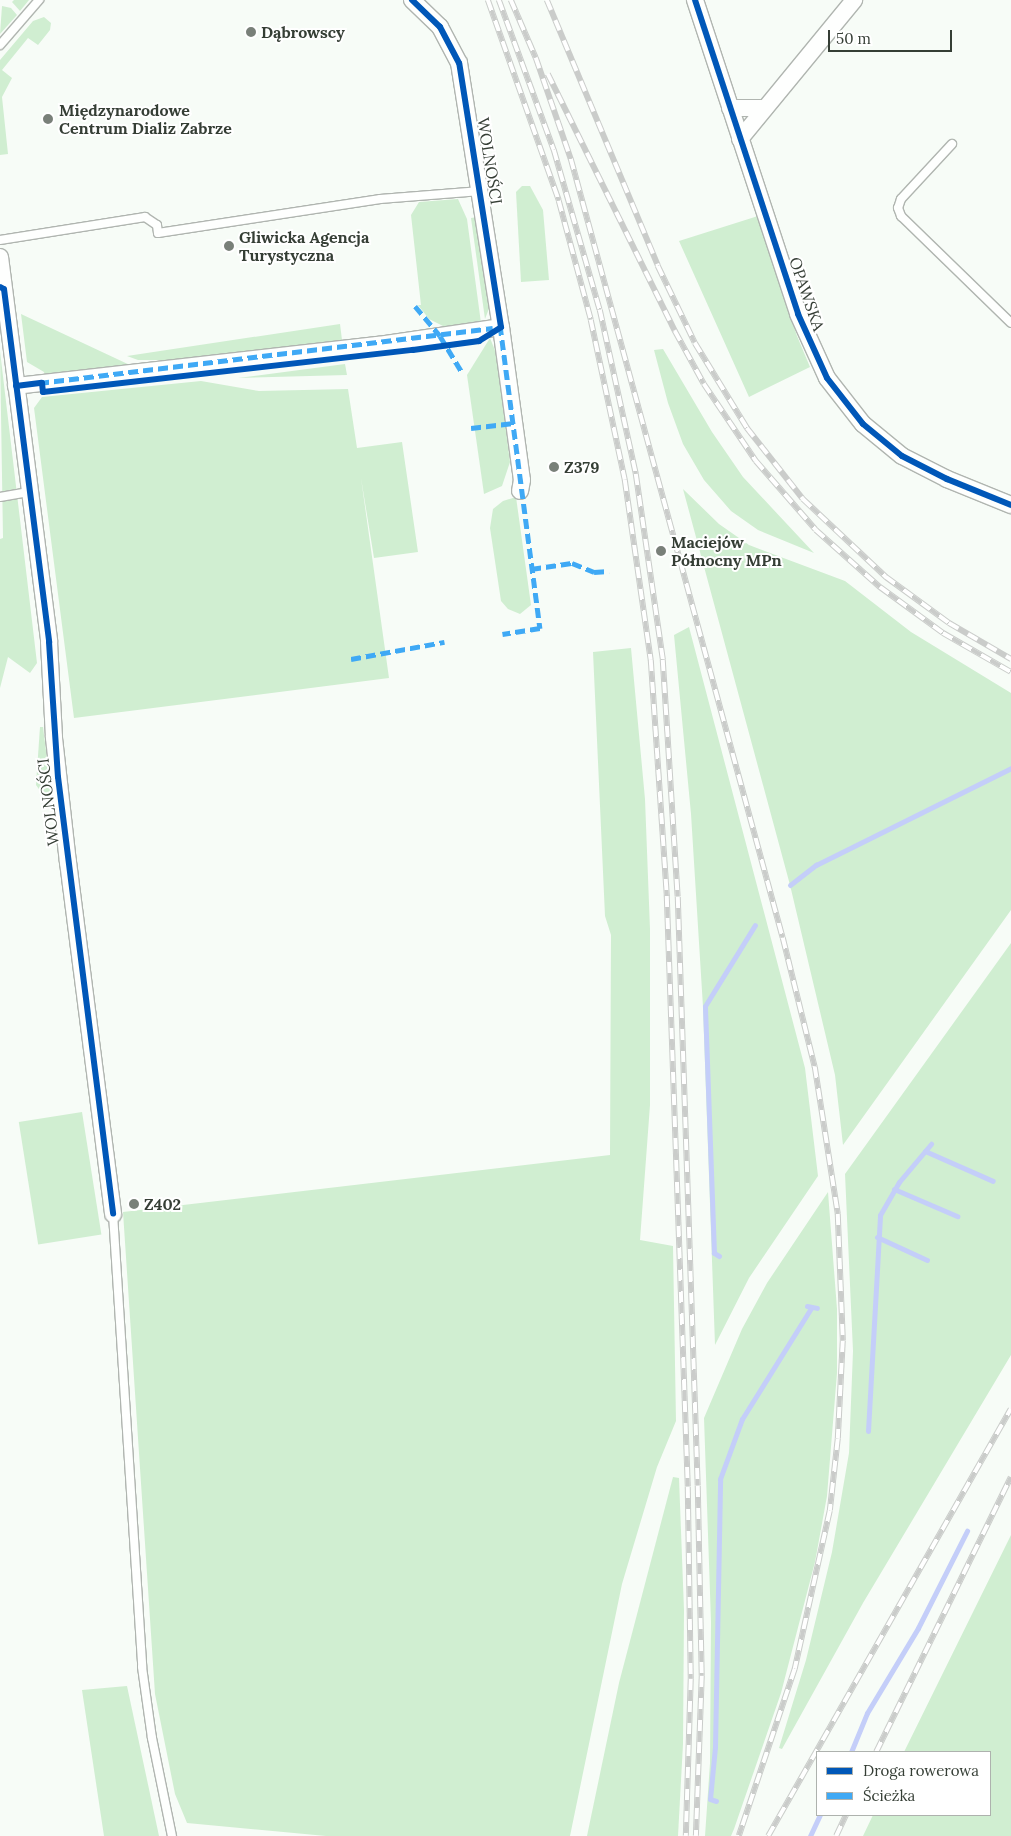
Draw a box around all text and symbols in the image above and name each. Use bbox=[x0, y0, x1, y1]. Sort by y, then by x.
scale bar bbox=[831, 20, 955, 52]
place label: Dąbrowscy bbox=[261, 22, 345, 42]
marker: Dąbrowscy bbox=[245, 26, 257, 38]
text: 50 m bbox=[836, 29, 871, 48]
place label: Międzynarodowe Centrum Dializ Zabrze bbox=[59, 100, 232, 138]
marker: Międzynarodowe Centrum Dializ Zabrze bbox=[41, 112, 55, 126]
street label: WOLNOŚCI bbox=[474, 116, 506, 206]
place label: Gliwicka Agencja Turystyczna bbox=[239, 227, 369, 265]
marker: Gliwicka Agencja Turystyczna bbox=[223, 240, 235, 252]
street label: OPAWSKA bbox=[785, 255, 829, 333]
place label: Z379 bbox=[564, 457, 599, 477]
marker: Z379 bbox=[548, 461, 560, 473]
place label: Maciejów Północny MPn bbox=[671, 532, 782, 570]
marker: Maciejów Północny MPn bbox=[655, 545, 667, 557]
street label: WOLNOŚCI bbox=[33, 757, 63, 847]
place label: Z402 bbox=[144, 1194, 181, 1214]
marker: Z402 bbox=[128, 1198, 140, 1210]
legend bbox=[816, 1751, 991, 1816]
text: Droga rowerowa bbox=[863, 1761, 979, 1780]
text: Ścieżka bbox=[863, 1786, 915, 1805]

